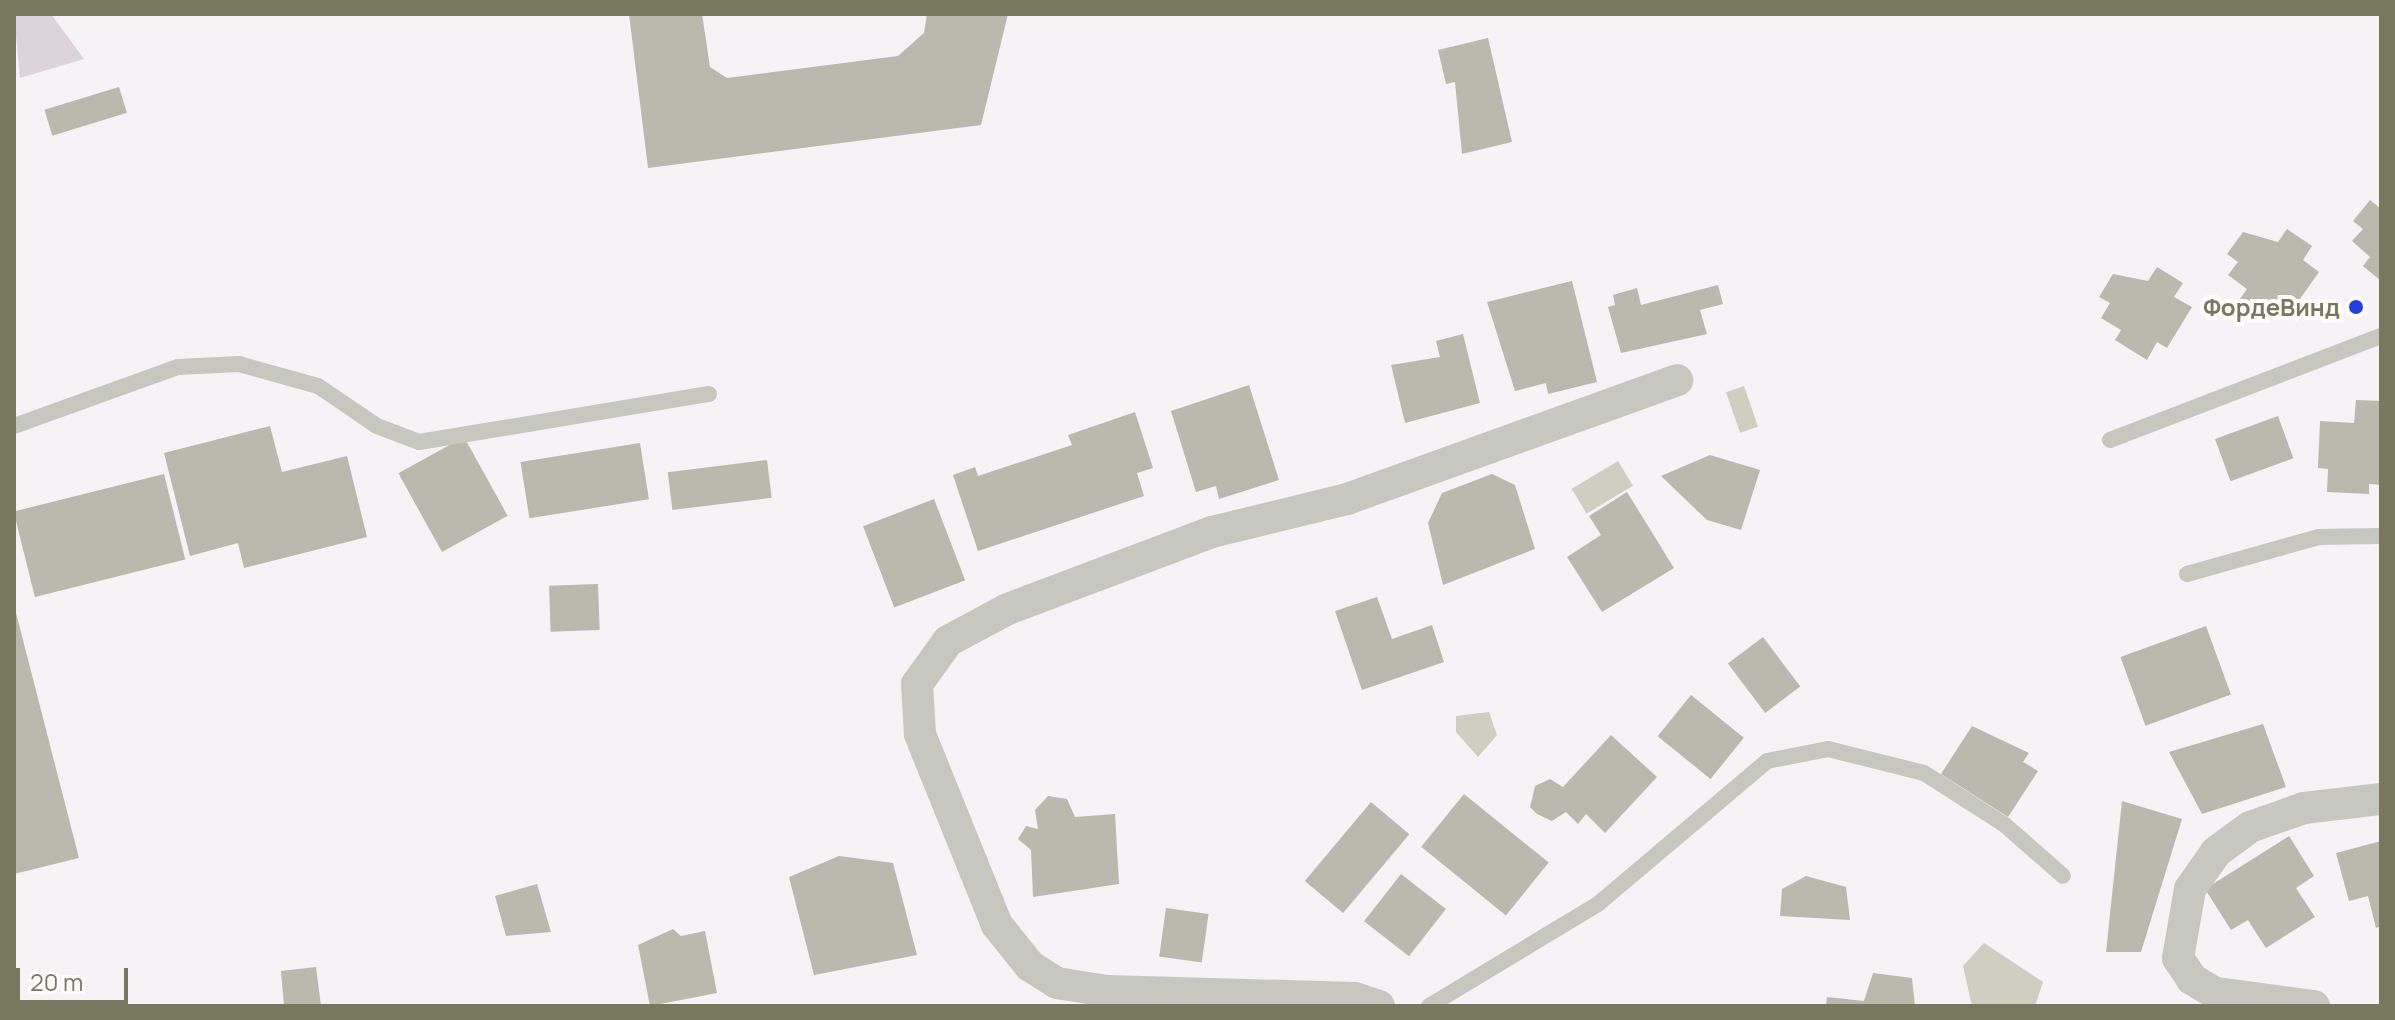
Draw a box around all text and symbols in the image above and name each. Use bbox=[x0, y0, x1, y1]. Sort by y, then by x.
place label: ФордеВинд bbox=[2203, 293, 2340, 321]
marker: ФордеВинд bbox=[2347, 298, 2365, 316]
scale bar bbox=[20, 952, 132, 1002]
text: 20 m bbox=[30, 965, 83, 998]

